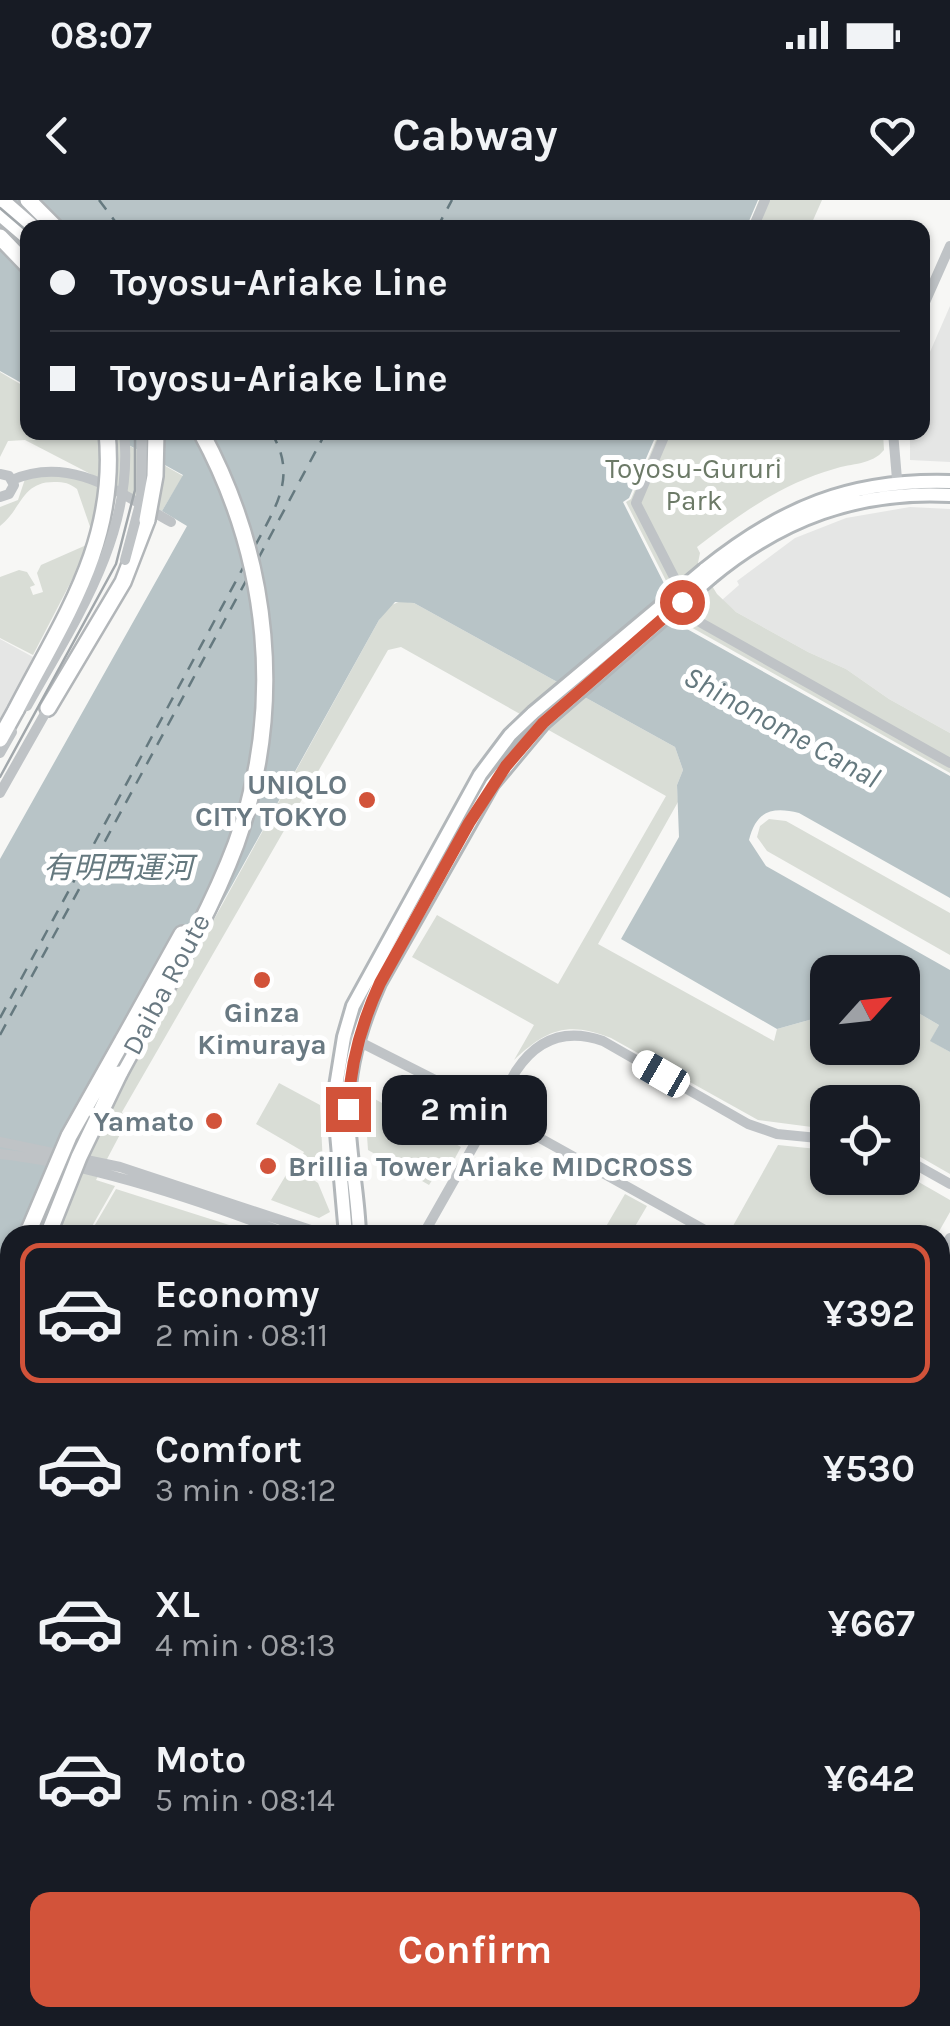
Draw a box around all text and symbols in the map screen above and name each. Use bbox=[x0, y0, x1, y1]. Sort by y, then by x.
text: 08:07 bbox=[50, 13, 152, 58]
icon: back bbox=[30, 108, 85, 163]
icon: heart bbox=[865, 108, 920, 163]
text: Cabway bbox=[392, 109, 558, 161]
text: Toyosu-Ariake Line bbox=[110, 260, 448, 305]
text: Toyosu-Ariake Line bbox=[110, 356, 448, 401]
park label: Toyosu-Gururi Park bbox=[605, 452, 783, 517]
route start bbox=[660, 580, 705, 625]
water label: Shinonome Canal bbox=[678, 658, 886, 796]
place label: UNIQLO CITY TOKYO bbox=[195, 768, 347, 833]
marker: UNIQLO CITY TOKYO bbox=[356, 789, 378, 811]
water label: 有明西運河 bbox=[43, 850, 198, 886]
street label: Daiba Route bbox=[115, 908, 217, 1060]
north arrow bbox=[810, 955, 920, 1065]
map controls bbox=[810, 955, 920, 1195]
marker: Ginza Kimuraya bbox=[251, 969, 273, 991]
place label: Ginza Kimuraya bbox=[197, 996, 327, 1061]
car bbox=[628, 1046, 694, 1102]
callout: 2 min bbox=[383, 1074, 548, 1144]
button: locate bbox=[810, 1085, 920, 1195]
route end bbox=[326, 1087, 371, 1132]
text: 2 min bbox=[420, 1091, 509, 1128]
place label: Yamato bbox=[93, 1105, 194, 1138]
marker: Yamato bbox=[203, 1110, 225, 1132]
place label: Brillia Tower Ariake MIDCROSS bbox=[288, 1150, 694, 1183]
marker: Brillia Tower Ariake MIDCROSS bbox=[257, 1155, 279, 1177]
icon: car bbox=[35, 1268, 125, 1358]
text: Economy bbox=[155, 1272, 319, 1317]
text: ¥392 bbox=[823, 1291, 915, 1336]
text: 2 min · 08:11 bbox=[155, 1317, 328, 1354]
icon: car bbox=[35, 1423, 125, 1513]
text: Comfort bbox=[155, 1427, 302, 1472]
text: ¥530 bbox=[823, 1446, 915, 1491]
text: 3 min · 08:12 bbox=[155, 1472, 336, 1509]
icon: car bbox=[35, 1578, 125, 1668]
text: XL bbox=[155, 1582, 200, 1627]
text: ¥667 bbox=[828, 1601, 915, 1646]
text: 4 min · 08:13 bbox=[155, 1627, 336, 1664]
icon: car bbox=[35, 1733, 125, 1823]
text: Moto bbox=[155, 1737, 246, 1782]
text: ¥642 bbox=[824, 1756, 915, 1801]
text: 5 min · 08:14 bbox=[155, 1782, 335, 1819]
button: Confirm bbox=[30, 1892, 920, 2007]

